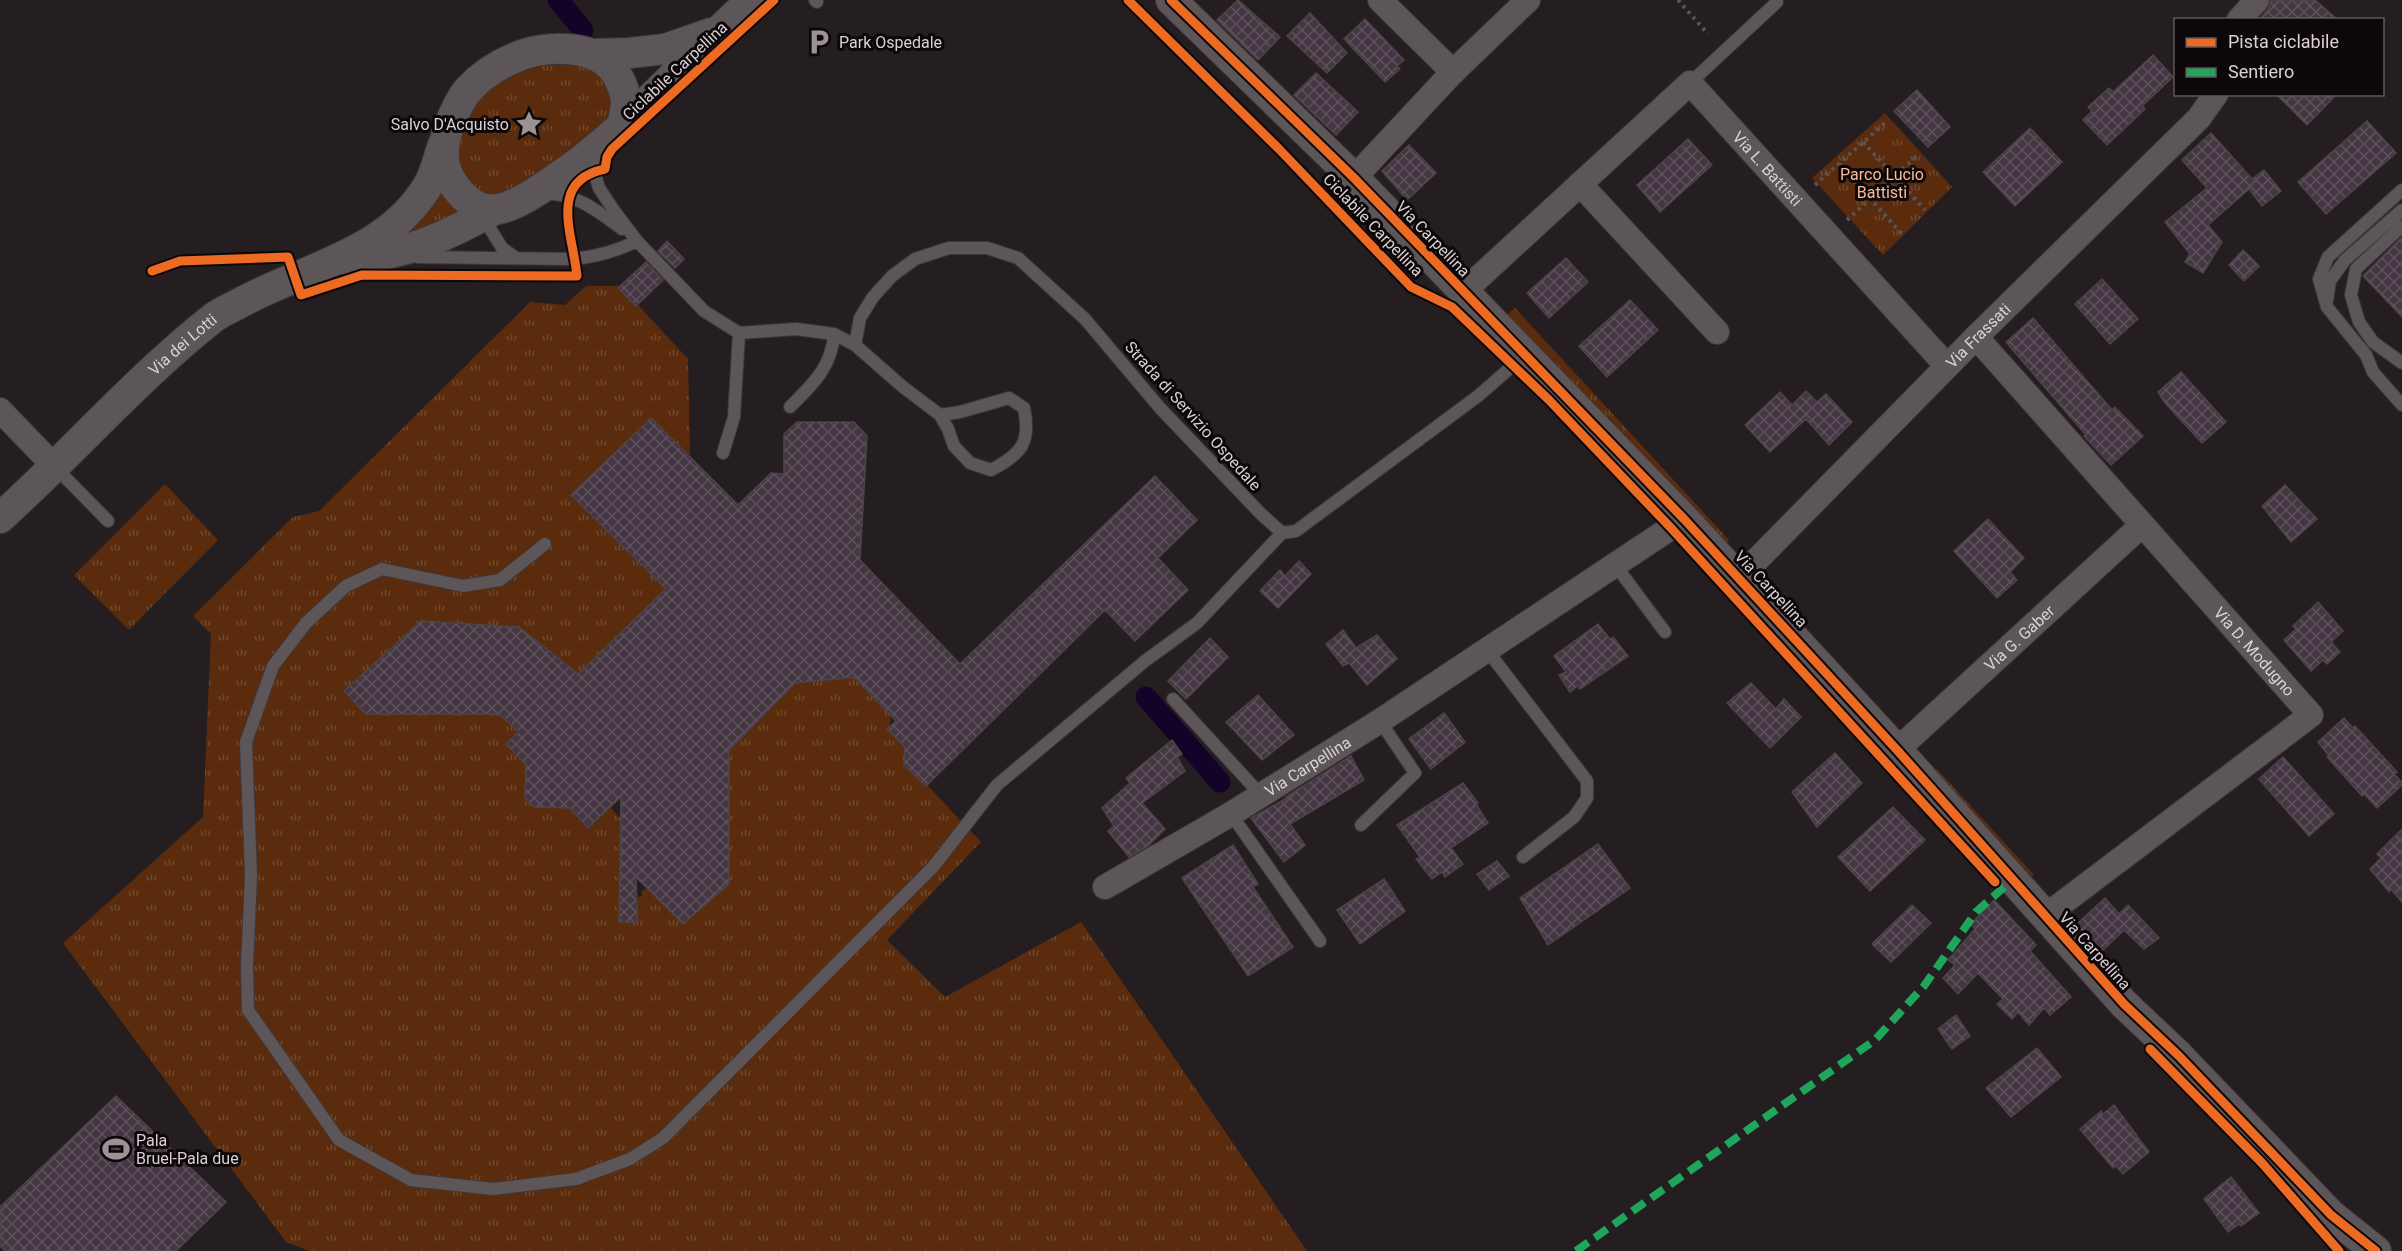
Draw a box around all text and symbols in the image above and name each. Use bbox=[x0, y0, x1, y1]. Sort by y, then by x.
street label: Ciclabile Carpellina bbox=[619, 18, 731, 124]
legend bbox=[2174, 18, 2384, 96]
parking icon: Park Ospedale bbox=[804, 27, 834, 57]
text: Pista ciclabile bbox=[2228, 31, 2339, 52]
place label: Park Ospedale bbox=[839, 33, 942, 52]
text: Sentiero bbox=[2228, 61, 2294, 82]
place icon: Salvo D'Acquisto bbox=[514, 109, 544, 139]
place label: Salvo D'Acquisto bbox=[391, 115, 509, 134]
street label: Via L. Battisti bbox=[1729, 127, 1806, 210]
park label: Parco Lucio Battisti bbox=[1840, 165, 1924, 202]
street label: Ciclabile Carpellina bbox=[1319, 170, 1427, 280]
street label: Via Carpellina bbox=[1392, 197, 1474, 281]
street label: Via Frassati bbox=[1942, 299, 2014, 372]
street label: Via dei Lotti bbox=[144, 309, 220, 379]
street label: Strada di Servizio Ospedale bbox=[1121, 338, 1265, 494]
street label: Via Carpellina bbox=[1731, 547, 1811, 631]
street label: Via G. Gaber bbox=[1980, 600, 2059, 675]
street label: Via D. Modugno bbox=[2210, 603, 2299, 700]
street label: Via Carpellina bbox=[1261, 732, 1354, 800]
street label: Via Carpellina bbox=[2055, 908, 2135, 994]
place label: Pala Bruel-Pala due bbox=[136, 1131, 239, 1168]
sports icon: Pala Bruel-Pala due bbox=[101, 1134, 131, 1164]

